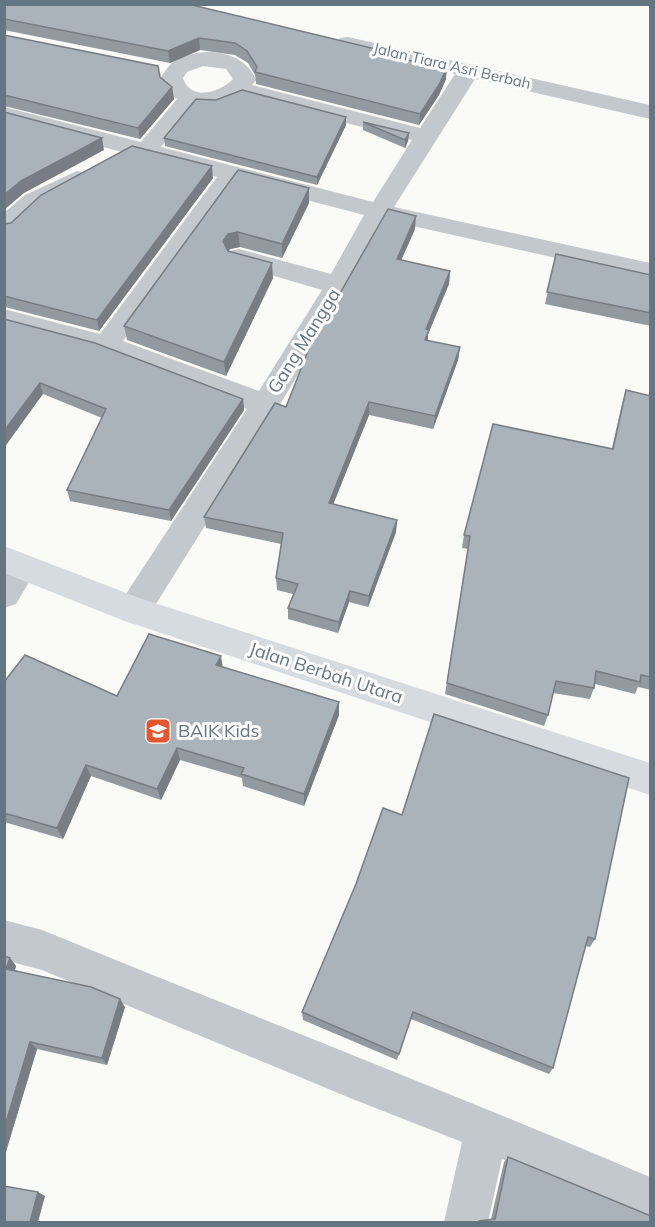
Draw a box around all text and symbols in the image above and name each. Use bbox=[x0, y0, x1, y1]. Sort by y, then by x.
street label: Jalan Tiara Asri Berbah bbox=[372, 38, 533, 93]
street label: Gang Mangga bbox=[262, 284, 345, 397]
street label: Jalan Berbah Utara bbox=[247, 637, 406, 708]
school or university icon: BAIK Kids bbox=[143, 716, 173, 746]
place label: BAIK Kids bbox=[178, 719, 260, 742]

